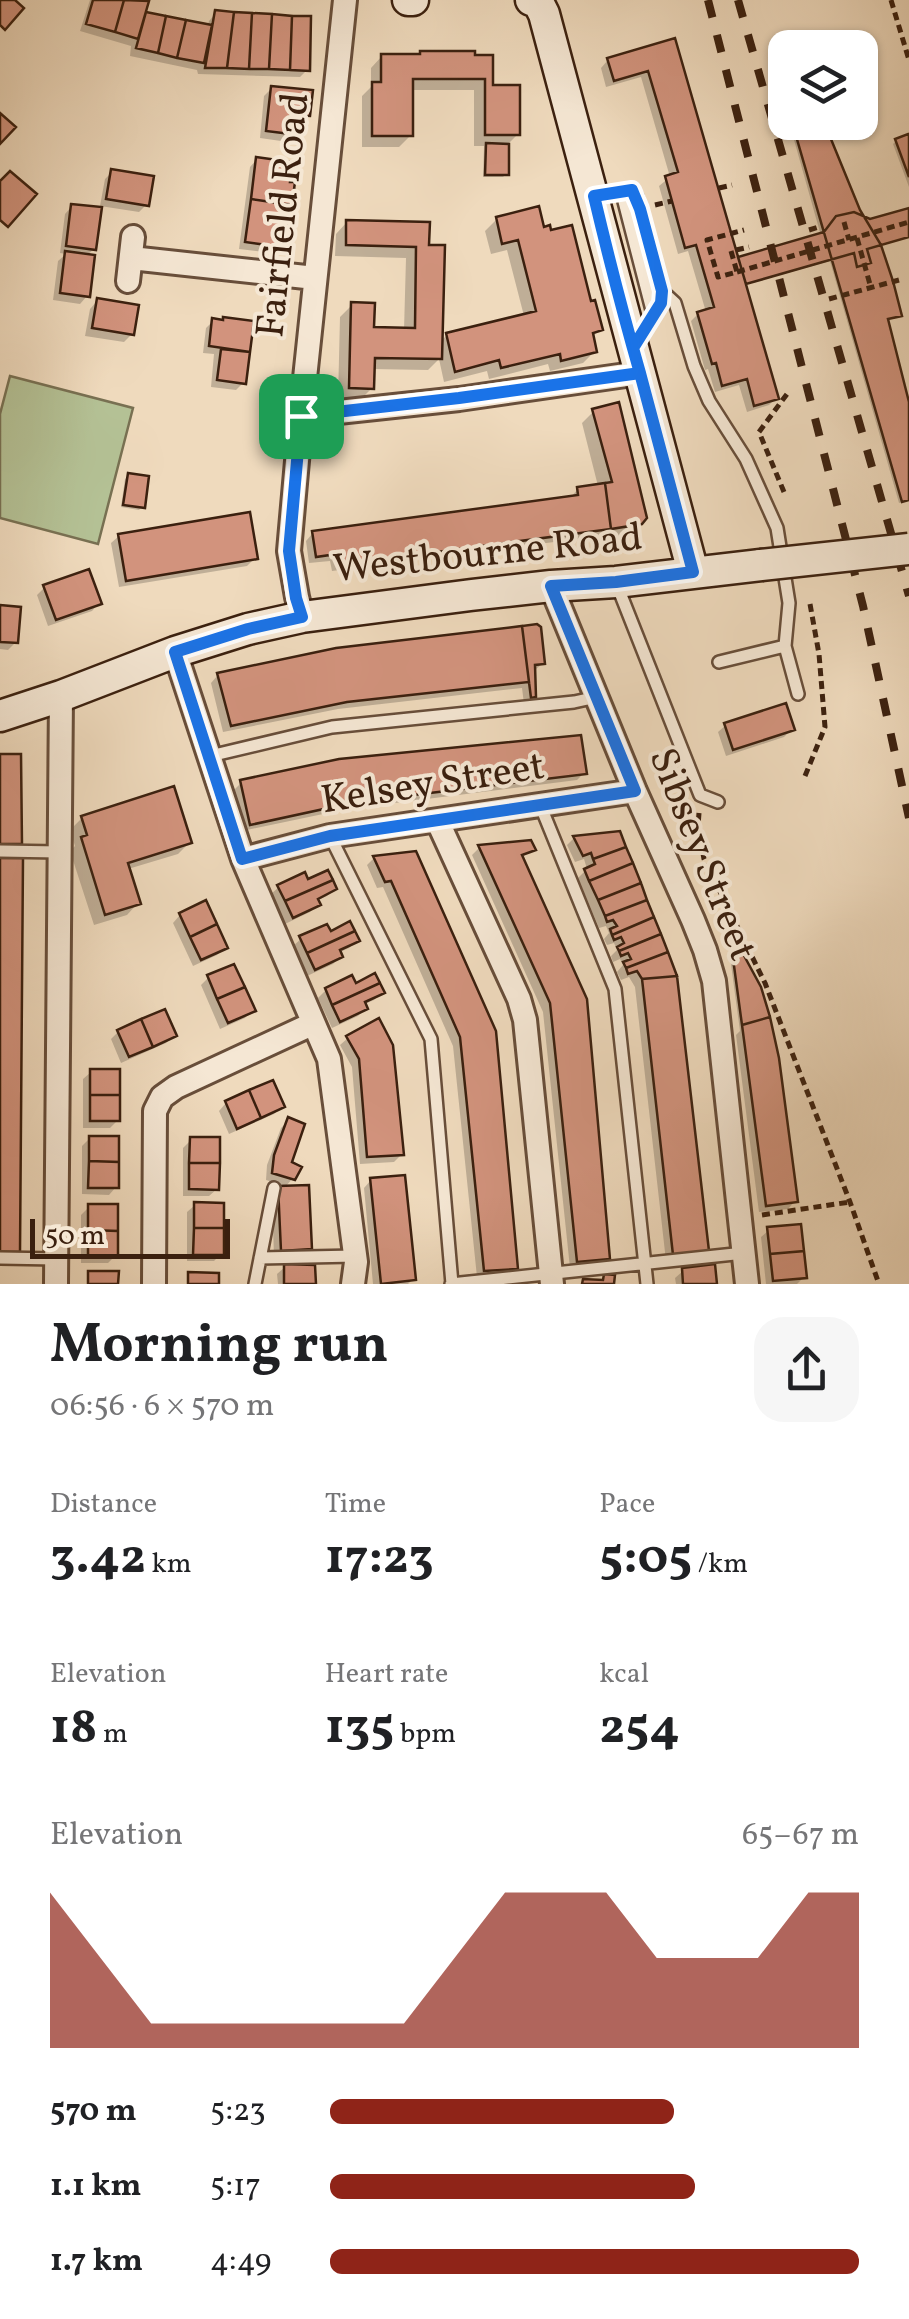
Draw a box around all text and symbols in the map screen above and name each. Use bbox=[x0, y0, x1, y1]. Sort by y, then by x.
map controls bbox=[768, 30, 878, 140]
button: layers bbox=[768, 30, 878, 140]
street label: Fairfield Road bbox=[244, 90, 326, 340]
pin bbox=[259, 374, 344, 459]
icon: arrive bbox=[274, 389, 329, 444]
street label: Westbourne Road bbox=[331, 511, 645, 599]
street label: Kelsey Street bbox=[317, 740, 549, 830]
street label: Sibsey Street bbox=[633, 740, 769, 970]
scale bar bbox=[30, 1214, 230, 1258]
text: 50 m bbox=[45, 1217, 105, 1256]
text: Morning run bbox=[50, 1309, 389, 1385]
button: share bbox=[754, 1317, 859, 1422]
text: 06:56 · 6 × 570 m bbox=[50, 1385, 274, 1429]
text: Distance bbox=[50, 1485, 157, 1524]
text: Time bbox=[325, 1485, 386, 1524]
text: Pace bbox=[599, 1485, 655, 1524]
text: 3.42 bbox=[50, 1524, 146, 1594]
text: 17:23 bbox=[325, 1524, 434, 1594]
text: 5:05 bbox=[599, 1524, 692, 1594]
text: km bbox=[146, 1545, 192, 1584]
text: /km bbox=[692, 1545, 748, 1584]
text: Elevation bbox=[50, 1655, 166, 1694]
text: Heart rate bbox=[325, 1655, 448, 1694]
text: kcal bbox=[599, 1655, 649, 1694]
text: 18 bbox=[50, 1694, 97, 1764]
text: 135 bbox=[325, 1694, 394, 1764]
text: 254 bbox=[599, 1694, 680, 1764]
text: m bbox=[97, 1715, 128, 1754]
text: bpm bbox=[394, 1715, 456, 1754]
text: Elevation bbox=[50, 1814, 183, 1858]
text: 65–67 m bbox=[742, 1814, 859, 1858]
text: 570 m bbox=[50, 2090, 137, 2134]
text: 5:23 bbox=[210, 2090, 266, 2134]
text: 1.1 km bbox=[50, 2165, 142, 2209]
text: 5:17 bbox=[210, 2165, 261, 2209]
text: 1.7 km bbox=[50, 2240, 143, 2284]
text: 4:49 bbox=[210, 2240, 271, 2284]

